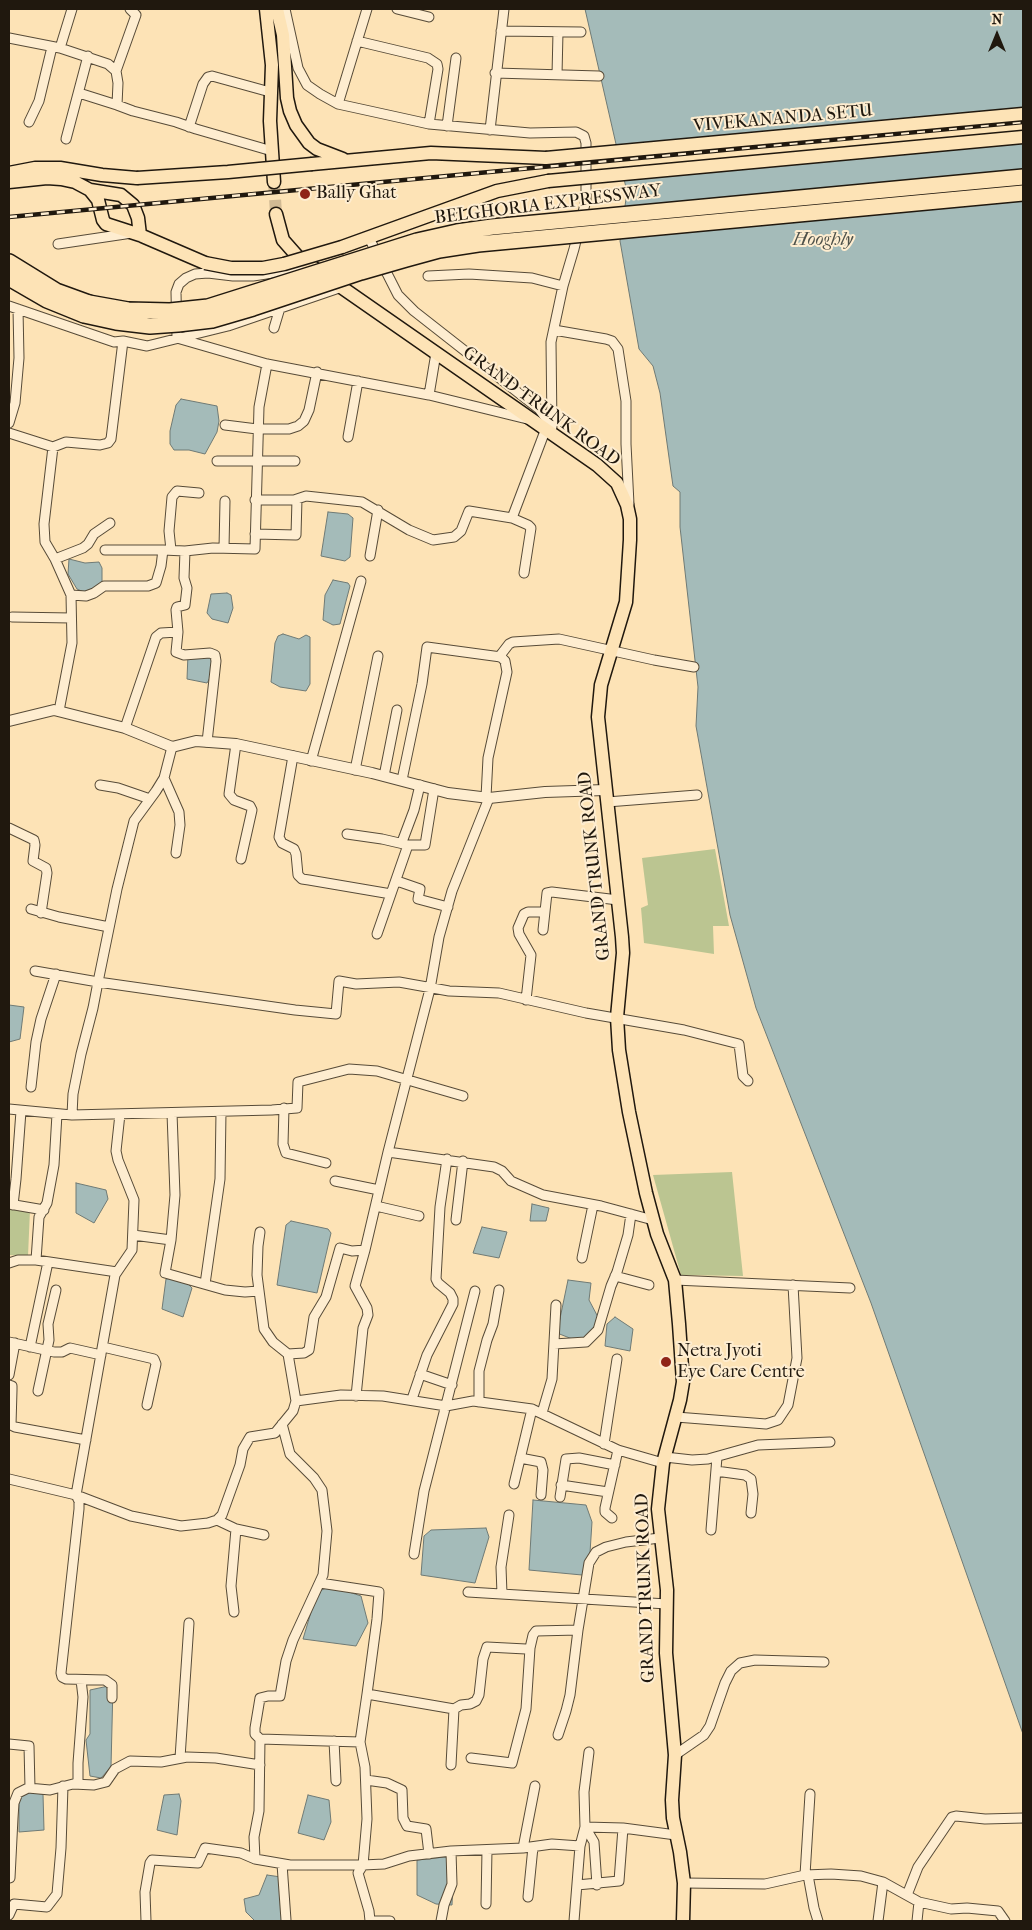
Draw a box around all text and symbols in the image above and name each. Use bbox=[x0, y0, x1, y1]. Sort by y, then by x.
north arrow bbox=[972, 10, 1022, 60]
text: N bbox=[992, 11, 1002, 28]
street label: VIVEKANANDA SETU bbox=[692, 100, 874, 138]
street label: BELGHORIA EXPRESSWAY bbox=[433, 180, 663, 230]
place label: Bally Ghat bbox=[316, 183, 397, 205]
marker: Bally Ghat bbox=[298, 187, 312, 201]
water label: Hooghly bbox=[793, 229, 853, 251]
street label: GRAND TRUNK ROAD bbox=[458, 343, 624, 471]
street label: GRAND TRUNK ROAD bbox=[574, 771, 616, 961]
place label: Netra Jyoti Eye Care Centre bbox=[677, 1341, 805, 1384]
marker: Netra Jyoti Eye Care Centre bbox=[659, 1355, 673, 1369]
street label: GRAND TRUNK ROAD bbox=[632, 1493, 660, 1683]

